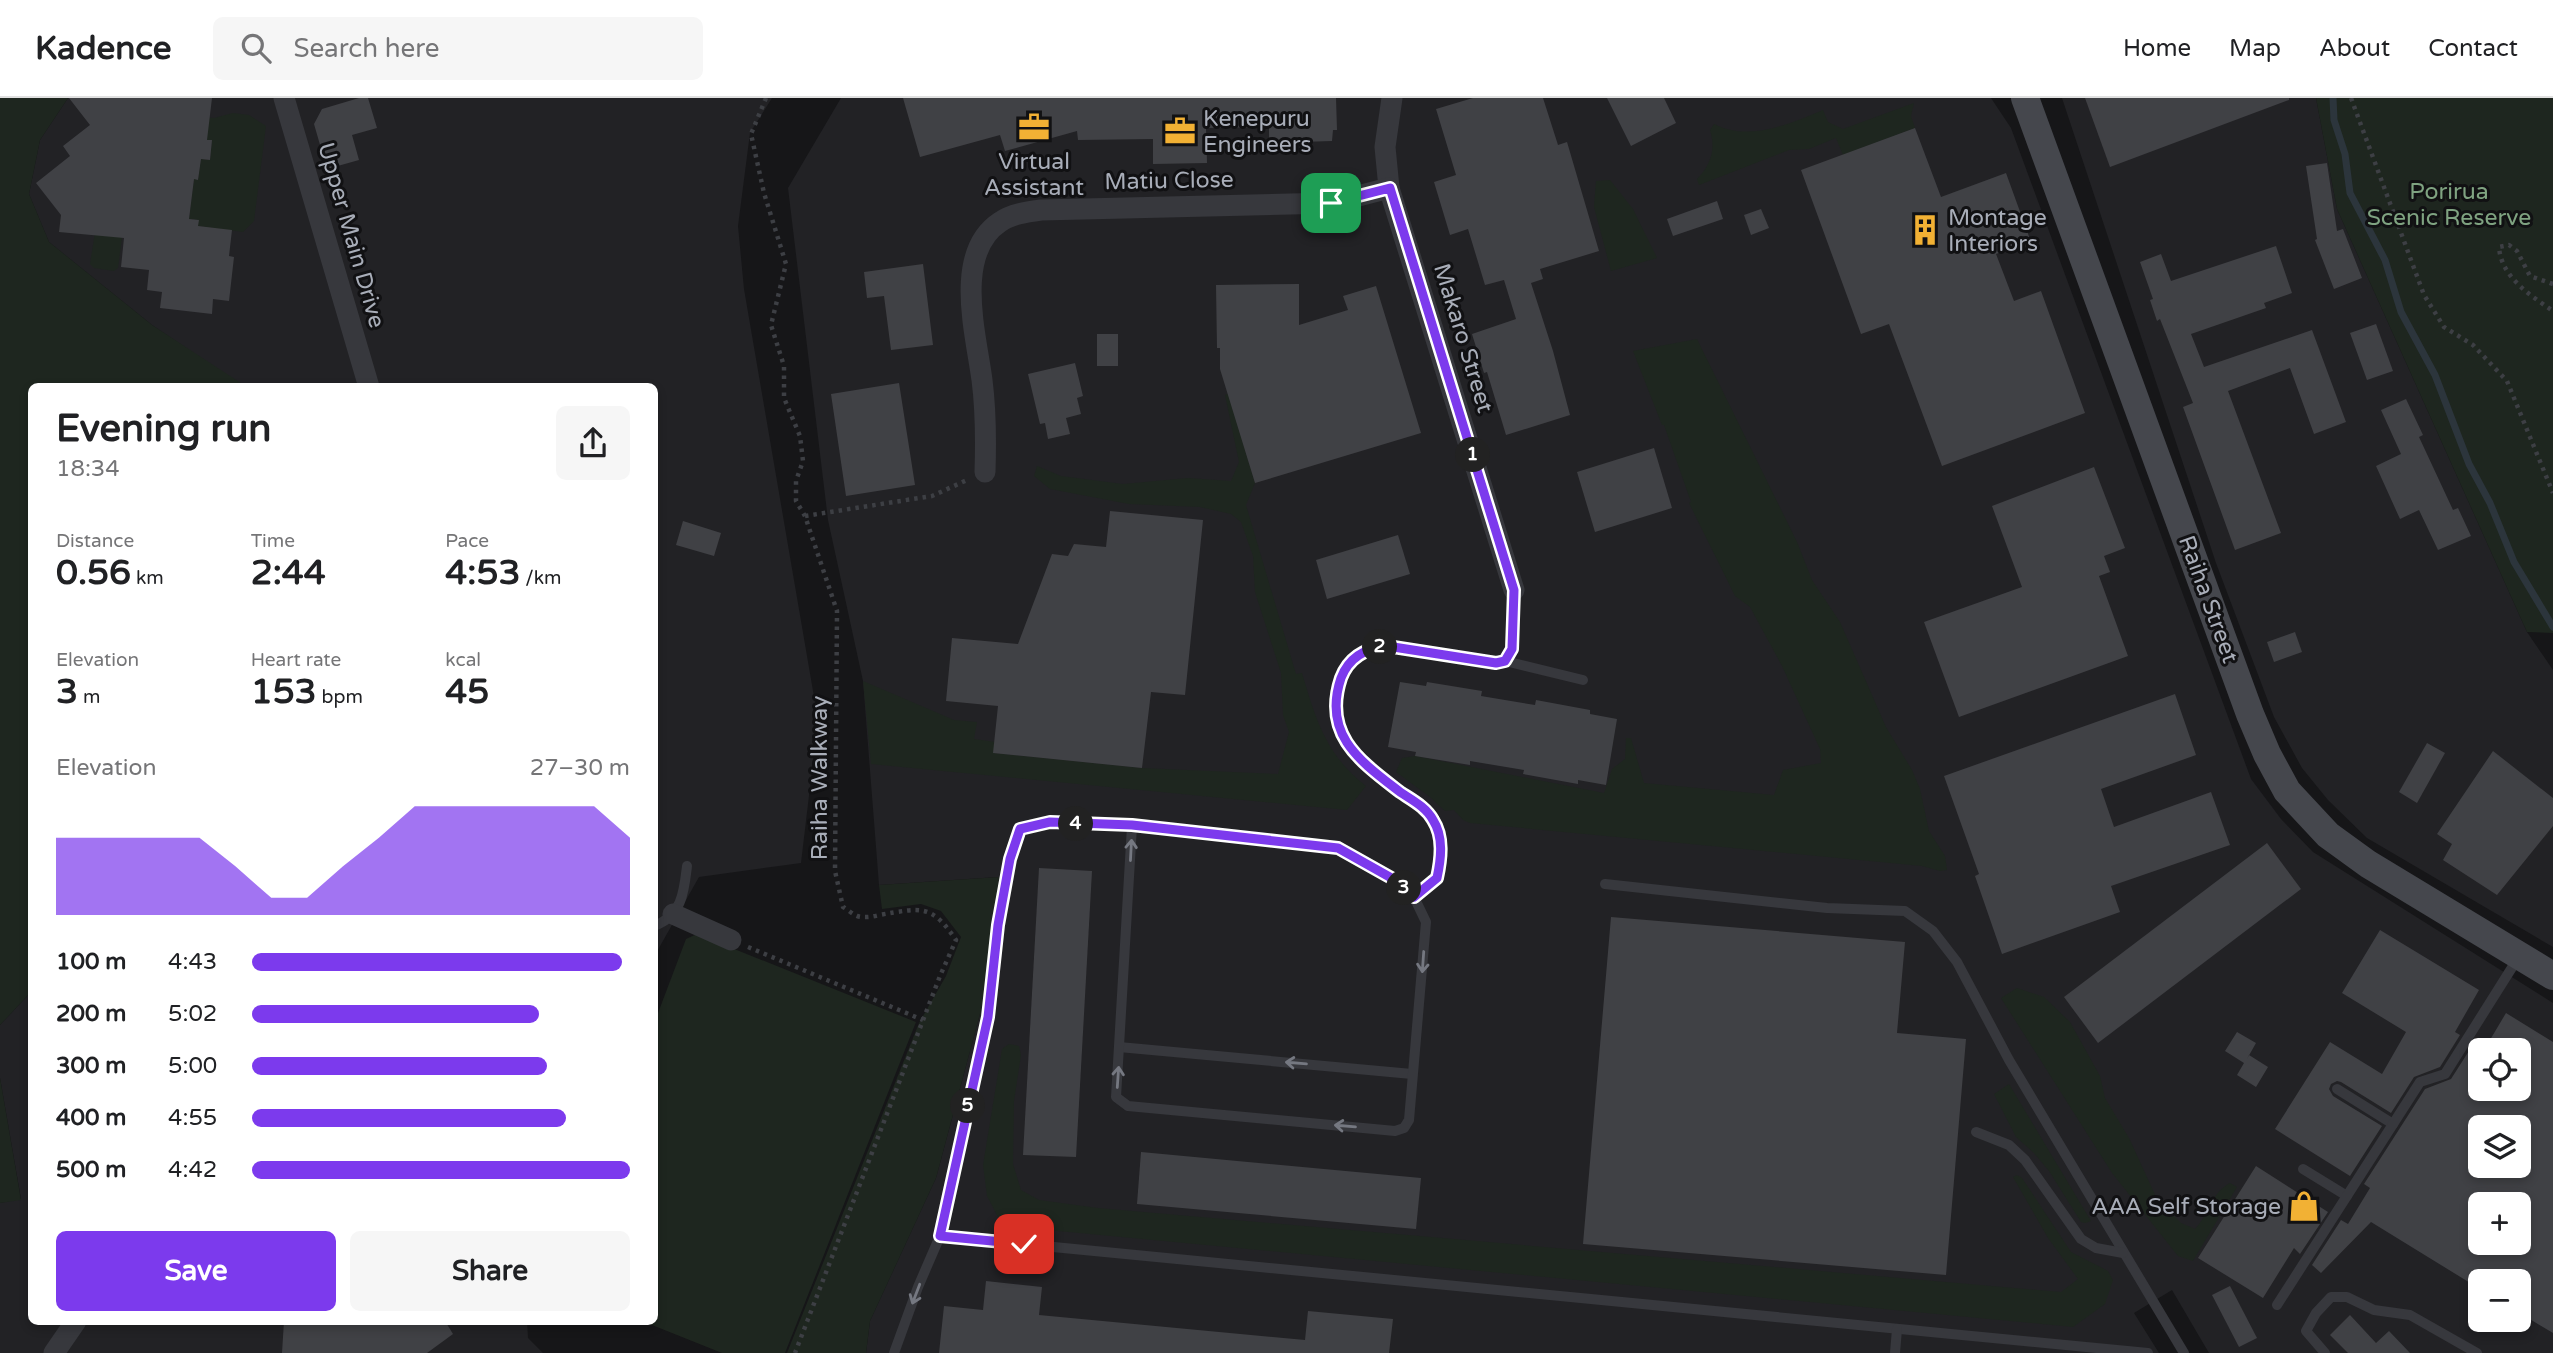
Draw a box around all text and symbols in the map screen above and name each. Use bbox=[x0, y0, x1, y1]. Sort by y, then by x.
search box bbox=[213, 17, 703, 80]
text: Kadence bbox=[35, 29, 171, 68]
icon: search bbox=[237, 29, 275, 67]
text: Search here bbox=[293, 33, 440, 64]
text: Home bbox=[2123, 34, 2191, 63]
text: Map bbox=[2229, 34, 2281, 63]
text: About bbox=[2319, 34, 2390, 63]
text: Contact bbox=[2428, 34, 2518, 63]
place label: Kenepuru Engineers bbox=[1203, 105, 1312, 159]
office icon: Virtual Assistant bbox=[1017, 110, 1051, 144]
office icon: Kenepuru Engineers bbox=[1163, 114, 1197, 148]
street label: Upper Main Drive bbox=[311, 139, 391, 331]
place label: Virtual Assistant bbox=[984, 148, 1084, 202]
street label: Matiu Close bbox=[1104, 166, 1234, 196]
pin bbox=[1301, 173, 1361, 233]
park label: Porirua Scenic Reserve bbox=[2367, 178, 2531, 232]
icon: arrive bbox=[1312, 184, 1350, 222]
place label: Montage Interiors bbox=[1948, 204, 2047, 258]
building icon: Montage Interiors bbox=[1908, 213, 1942, 247]
street label: Makaro Street bbox=[1427, 260, 1499, 416]
text: Evening run bbox=[56, 406, 271, 452]
button: share bbox=[556, 406, 630, 480]
pin: 1 bbox=[1456, 438, 1490, 472]
text: 1 bbox=[1467, 443, 1478, 465]
text: 18:34 bbox=[56, 455, 120, 483]
text: Distance bbox=[56, 530, 134, 552]
text: Time bbox=[251, 530, 295, 552]
text: Pace bbox=[445, 530, 489, 552]
street label: Raiha Street bbox=[2172, 532, 2244, 667]
text: 0.56 bbox=[56, 552, 131, 594]
text: 2:44 bbox=[251, 552, 326, 594]
text: 4:53 bbox=[445, 552, 520, 594]
text: km bbox=[131, 567, 164, 589]
text: /km bbox=[520, 567, 562, 589]
pin: 2 bbox=[1362, 630, 1398, 664]
text: 2 bbox=[1374, 635, 1385, 657]
text: Elevation bbox=[56, 649, 139, 671]
text: Heart rate bbox=[251, 649, 341, 671]
text: kcal bbox=[445, 649, 481, 671]
text: 3 bbox=[56, 671, 78, 713]
text: 153 bbox=[251, 671, 317, 713]
text: 45 bbox=[445, 671, 489, 713]
text: m bbox=[78, 686, 100, 708]
text: bpm bbox=[317, 686, 363, 708]
street label: Raiha Walkway bbox=[806, 696, 834, 860]
text: Elevation bbox=[56, 754, 157, 782]
text: 27–30 m bbox=[530, 754, 630, 782]
pin: 4 bbox=[1058, 806, 1094, 842]
text: 4 bbox=[1070, 812, 1081, 834]
one-way arrow bbox=[1124, 839, 1137, 862]
pin: 3 bbox=[1386, 870, 1422, 906]
text: 3 bbox=[1398, 876, 1409, 898]
text: 100 m bbox=[56, 948, 126, 976]
text: 4:43 bbox=[168, 948, 217, 976]
one-way arrow bbox=[1416, 950, 1429, 973]
text: 200 m bbox=[56, 1000, 126, 1028]
text: 5:02 bbox=[168, 1000, 217, 1028]
map controls bbox=[2468, 1038, 2531, 1332]
button: locate bbox=[2468, 1038, 2531, 1101]
text: 300 m bbox=[56, 1052, 126, 1080]
text: 5:00 bbox=[168, 1052, 217, 1080]
one-way arrow bbox=[1285, 1057, 1308, 1070]
one-way arrow bbox=[1111, 1066, 1124, 1089]
pin: 5 bbox=[950, 1088, 986, 1124]
text: 5 bbox=[962, 1094, 973, 1116]
text: 400 m bbox=[56, 1104, 126, 1132]
text: 4:55 bbox=[168, 1104, 217, 1132]
button: layers bbox=[2468, 1115, 2531, 1178]
one-way arrow bbox=[1334, 1119, 1356, 1132]
text: 500 m bbox=[56, 1156, 126, 1184]
text: 4:42 bbox=[168, 1156, 217, 1184]
shop icon: AAA Self Storage bbox=[2287, 1189, 2321, 1223]
button: + bbox=[2468, 1192, 2531, 1255]
place label: AAA Self Storage bbox=[2091, 1193, 2281, 1221]
pin bbox=[994, 1214, 1054, 1274]
icon: check bbox=[1005, 1225, 1043, 1263]
button: Save bbox=[56, 1231, 336, 1311]
button: Share bbox=[350, 1231, 630, 1311]
button: − bbox=[2468, 1269, 2531, 1332]
one-way arrow bbox=[908, 1282, 921, 1304]

